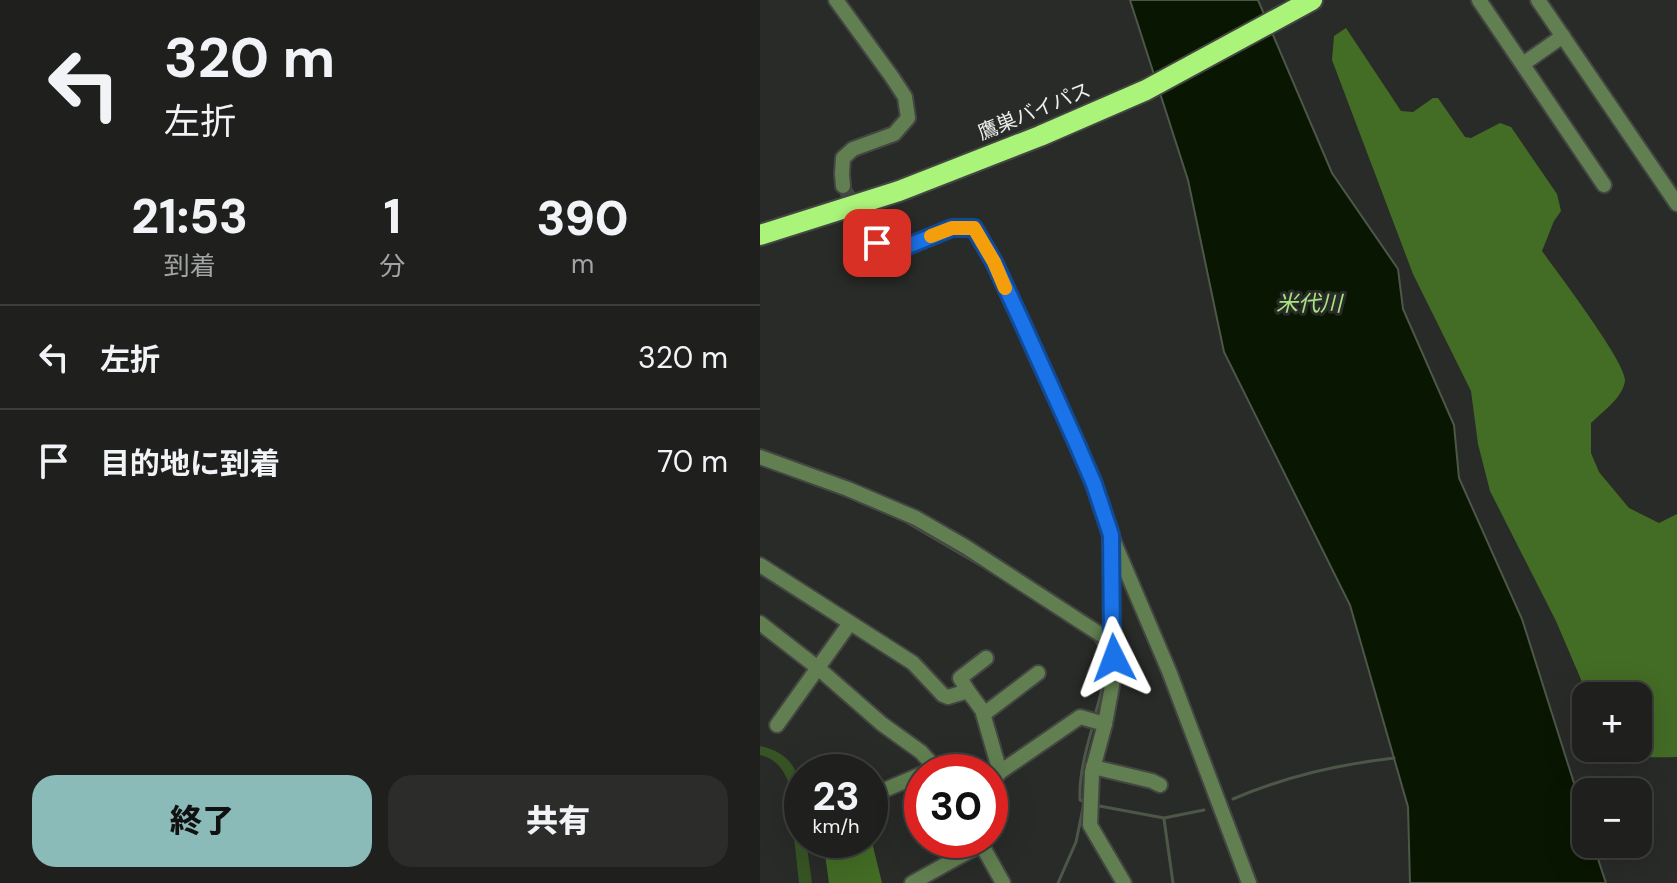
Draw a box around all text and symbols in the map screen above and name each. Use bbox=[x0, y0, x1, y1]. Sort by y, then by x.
text: 320 m bbox=[164, 21, 335, 94]
icon: left bbox=[32, 32, 136, 136]
street label: 鷹巣バイパス bbox=[974, 77, 1094, 145]
text: 左折 bbox=[164, 98, 236, 145]
text: 21:53 bbox=[131, 185, 248, 248]
text: 1 bbox=[383, 185, 401, 248]
text: 390 bbox=[537, 187, 629, 250]
pin bbox=[843, 209, 911, 277]
icon: arrive bbox=[855, 221, 899, 265]
text: m bbox=[571, 247, 594, 281]
text: 到着 bbox=[164, 249, 216, 283]
text: 分 bbox=[379, 249, 405, 283]
water label: 米代川 bbox=[1276, 289, 1344, 318]
icon: left bbox=[32, 335, 76, 379]
text: 320 m bbox=[638, 338, 728, 377]
text: 左折 bbox=[100, 340, 160, 379]
icon: arrive bbox=[32, 439, 76, 483]
text: 70 m bbox=[657, 442, 728, 481]
text: 目的地に到着 bbox=[100, 444, 280, 483]
position arrow bbox=[1072, 616, 1156, 700]
map controls bbox=[1572, 682, 1652, 858]
button: + bbox=[1572, 682, 1652, 762]
speed limit sign: 30 bbox=[904, 754, 1008, 858]
text: 23 bbox=[812, 770, 860, 822]
button: 終了 bbox=[32, 775, 372, 867]
button: 共有 bbox=[388, 775, 728, 867]
button: − bbox=[1572, 778, 1652, 858]
text: km/h bbox=[812, 813, 860, 839]

